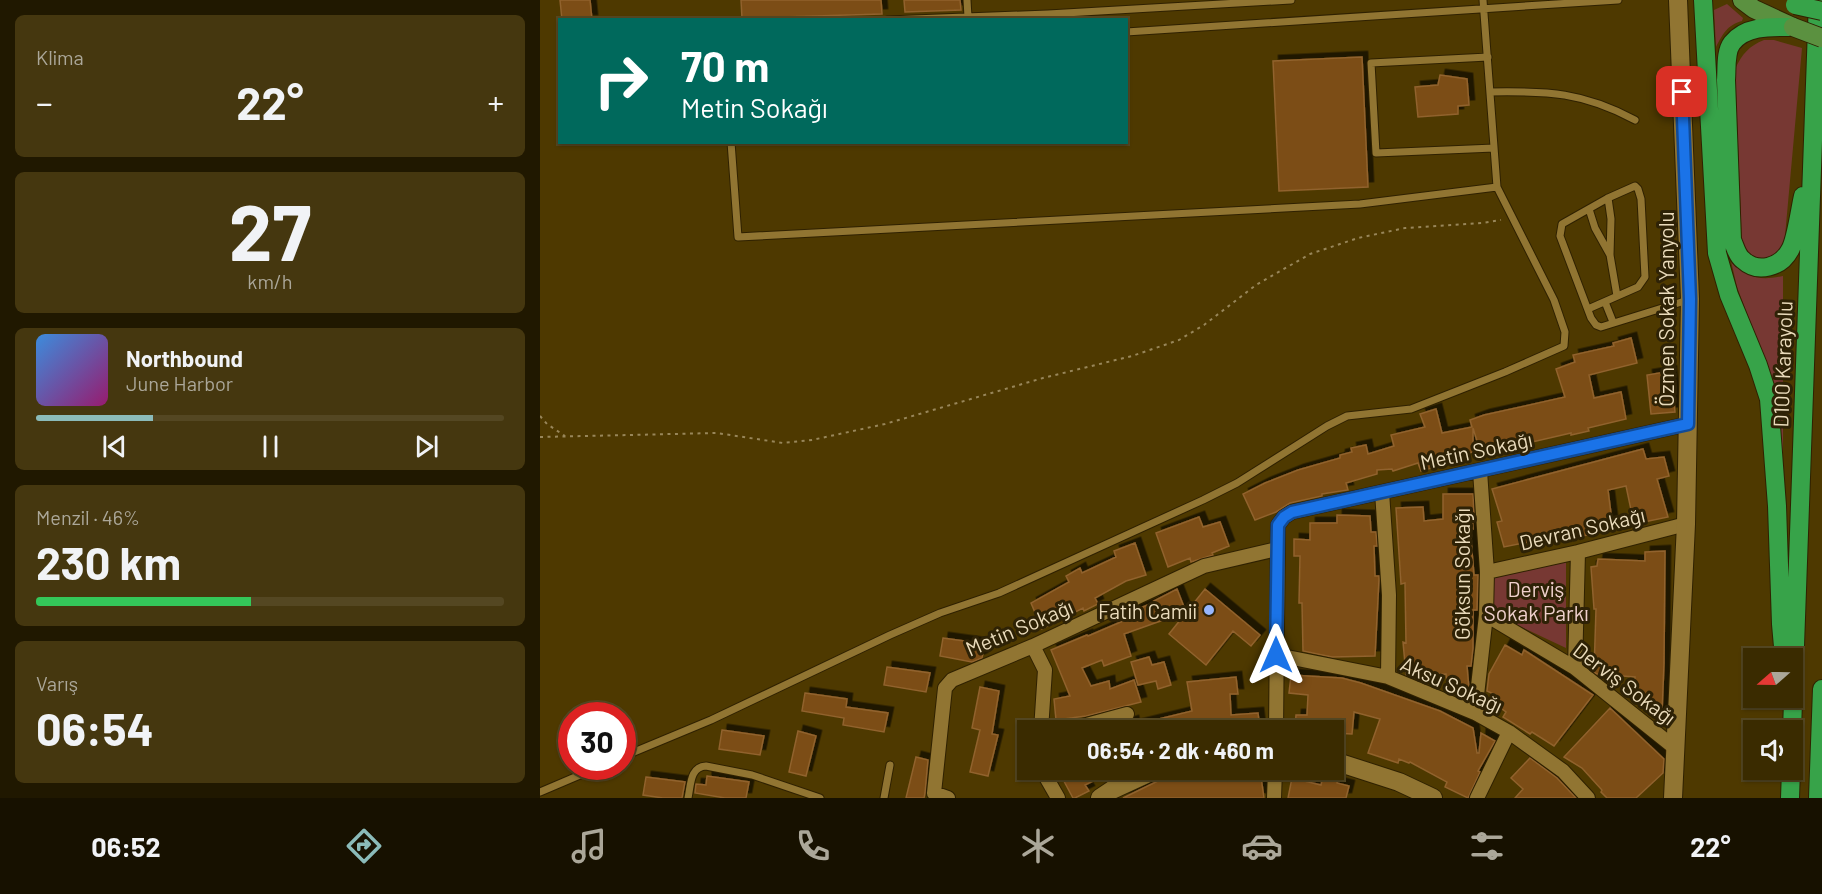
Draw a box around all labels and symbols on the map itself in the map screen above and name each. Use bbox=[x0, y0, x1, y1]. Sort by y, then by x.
pin bbox=[1656, 66, 1707, 117]
street label: Özmen Sokak Yanyolu bbox=[1653, 211, 1678, 407]
street label: D100 Karayolu bbox=[1767, 300, 1797, 428]
street label: Metin Sokağı bbox=[1418, 426, 1534, 474]
street label: Devran Sokağı bbox=[1517, 501, 1647, 555]
street label: Göksun Sokağı bbox=[1449, 508, 1474, 640]
park label: Derviş Sokak Parkı bbox=[1483, 576, 1589, 625]
street label: Metin Sokağı bbox=[962, 593, 1076, 661]
place label: Fatih Camii bbox=[1098, 598, 1197, 623]
marker: Fatih Camii bbox=[1202, 603, 1216, 617]
position arrow bbox=[1244, 623, 1308, 687]
street label: Derviş Sokağı bbox=[1569, 636, 1681, 730]
north arrow bbox=[1743, 648, 1803, 708]
street label: Aksu Sokağı bbox=[1397, 650, 1507, 718]
speed limit sign: 30 bbox=[558, 702, 636, 780]

